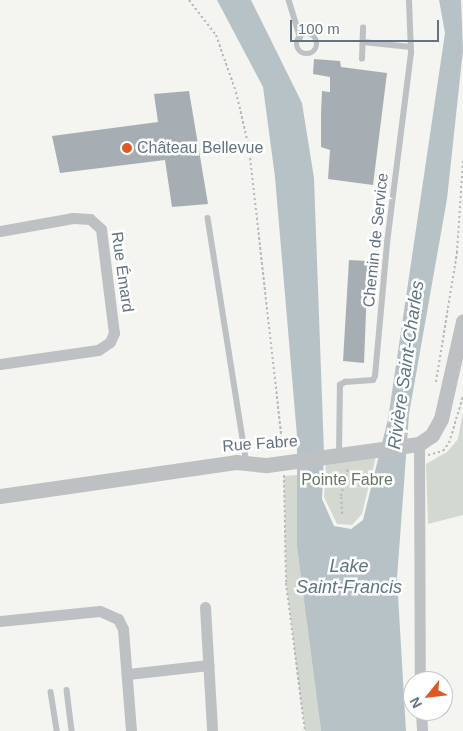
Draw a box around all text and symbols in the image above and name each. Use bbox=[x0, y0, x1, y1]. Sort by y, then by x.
scale bar bbox=[293, 10, 442, 42]
text: 100 m bbox=[298, 20, 340, 37]
place label: Château Bellevue bbox=[137, 138, 263, 158]
marker: Château Bellevue bbox=[121, 142, 133, 154]
street label: Chemin de Service bbox=[359, 172, 393, 308]
street label: Rue Émard bbox=[107, 231, 137, 313]
water label: Rivière Saint-Charles bbox=[383, 279, 429, 451]
street label: Rue Fabre bbox=[222, 432, 298, 456]
park label: Pointe Fabre bbox=[301, 470, 393, 490]
water label: Lake Saint-Francis bbox=[296, 556, 402, 598]
north arrow bbox=[403, 671, 453, 721]
text: N bbox=[406, 694, 425, 711]

